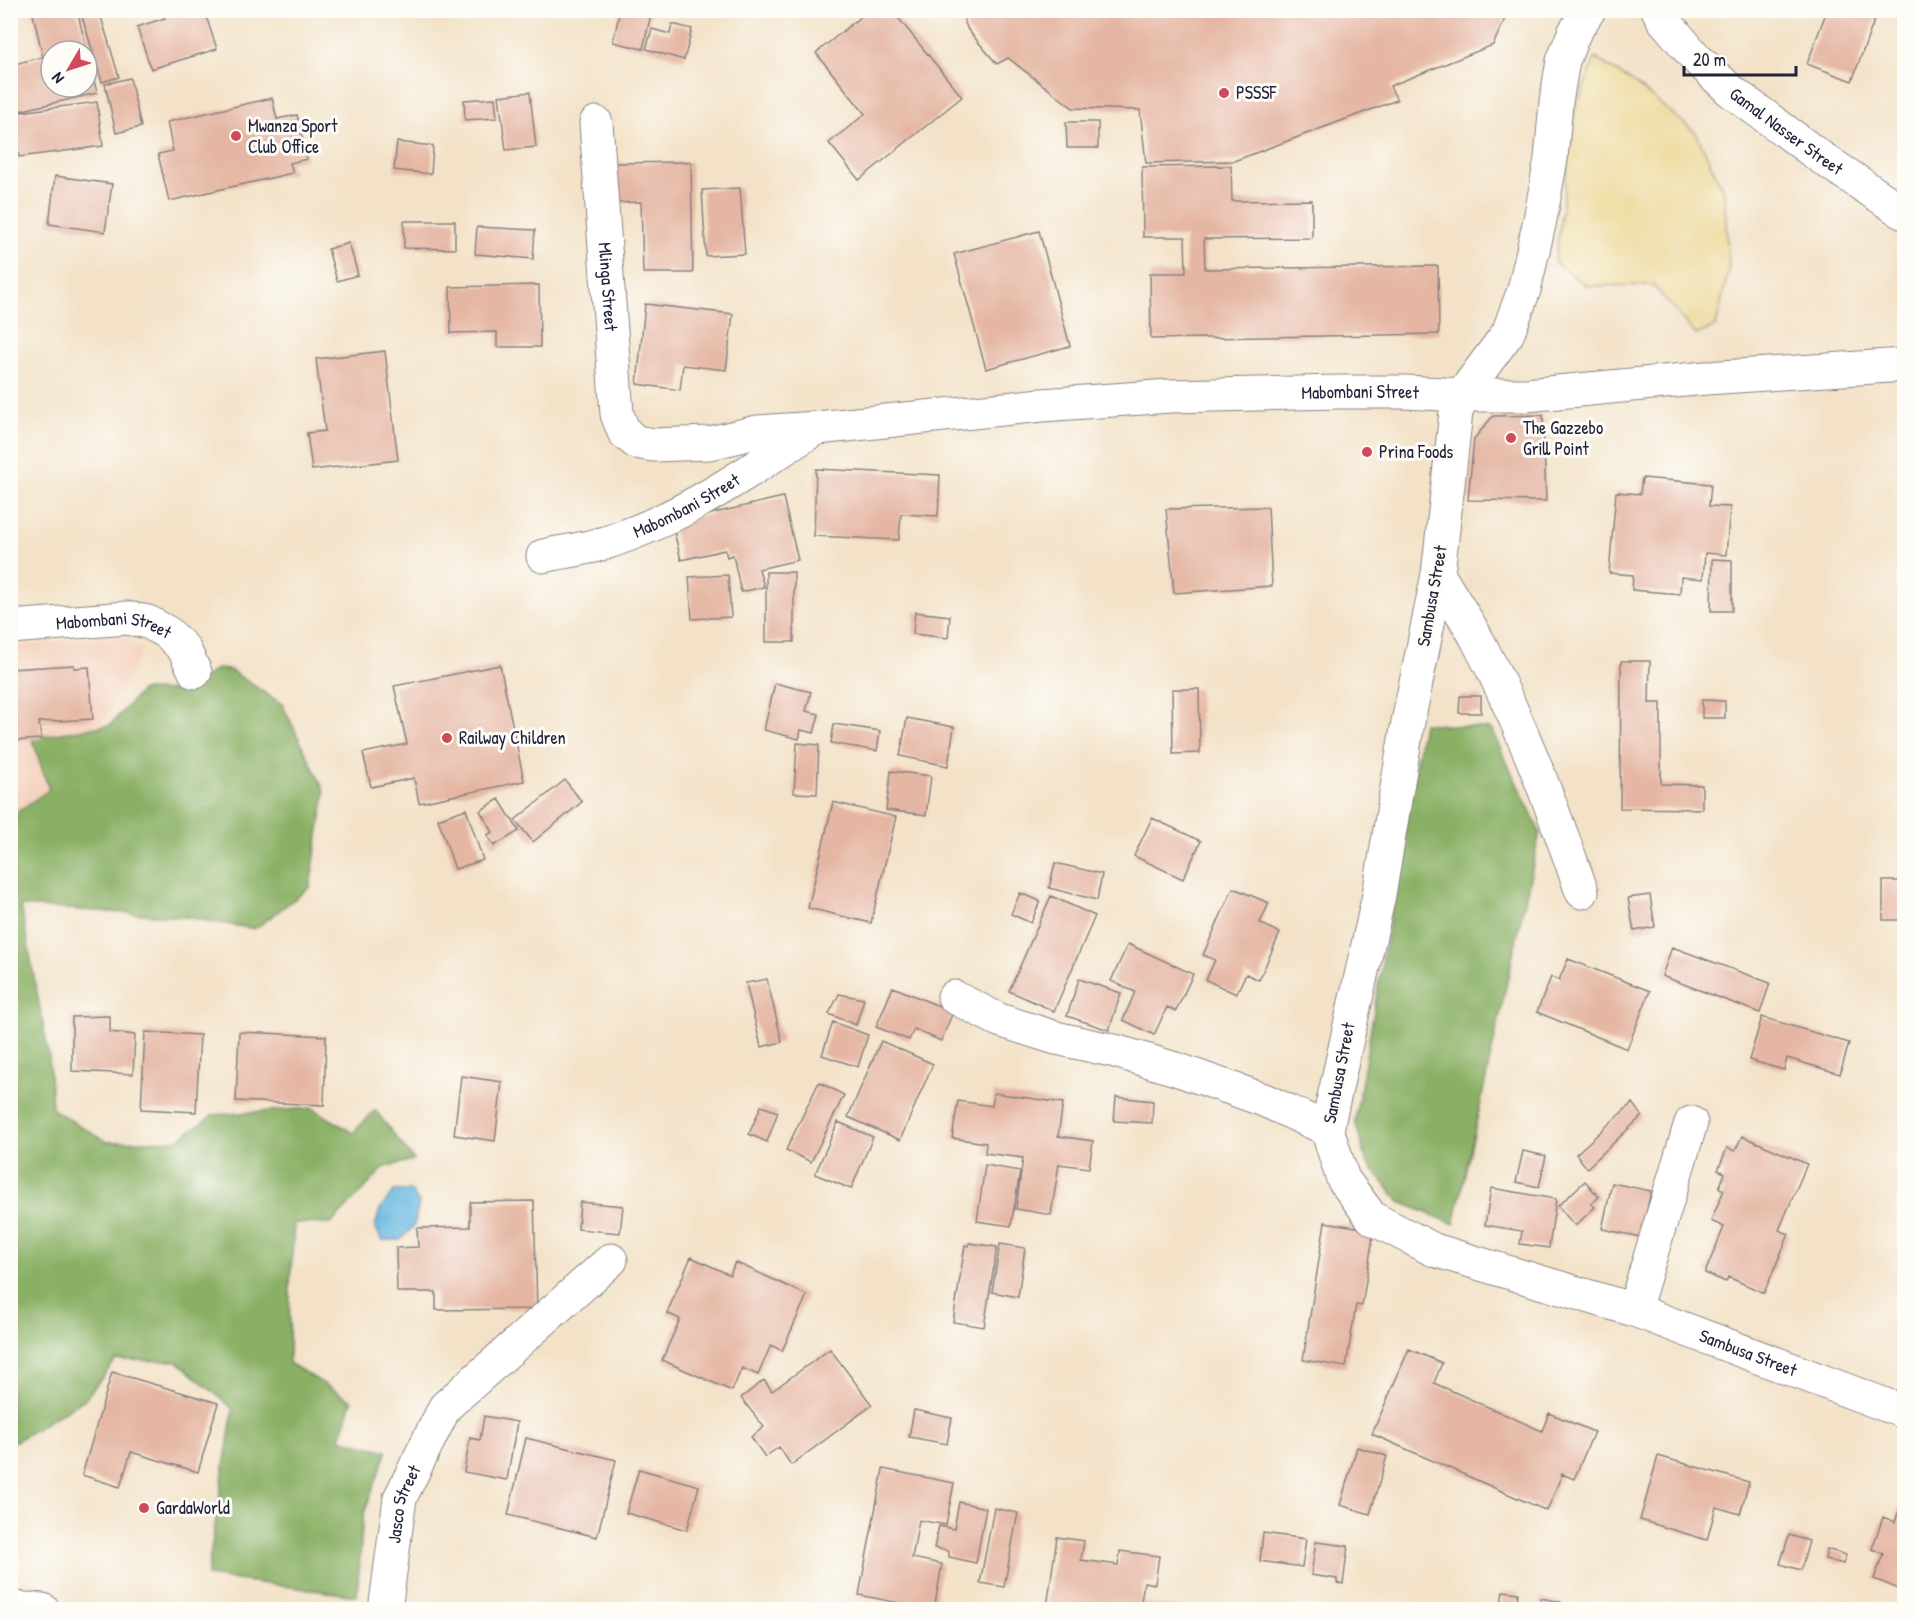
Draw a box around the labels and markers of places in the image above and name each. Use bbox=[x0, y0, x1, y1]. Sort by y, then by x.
place label: PSSSF bbox=[1236, 80, 1277, 105]
marker: PSSSF bbox=[1217, 86, 1231, 100]
place label: Mwanza Sport Club Office bbox=[248, 113, 338, 159]
marker: Mwanza Sport Club Office bbox=[229, 129, 243, 143]
place label: The Gazzebo Grill Point bbox=[1523, 415, 1603, 461]
marker: The Gazzebo Grill Point bbox=[1504, 431, 1518, 445]
place label: Prina Foods bbox=[1379, 439, 1453, 464]
marker: Prina Foods bbox=[1360, 445, 1374, 459]
place label: Railway Children bbox=[459, 725, 566, 750]
marker: Railway Children bbox=[440, 731, 454, 745]
place label: GardaWorld bbox=[156, 1495, 230, 1520]
marker: GardaWorld bbox=[137, 1501, 151, 1515]

